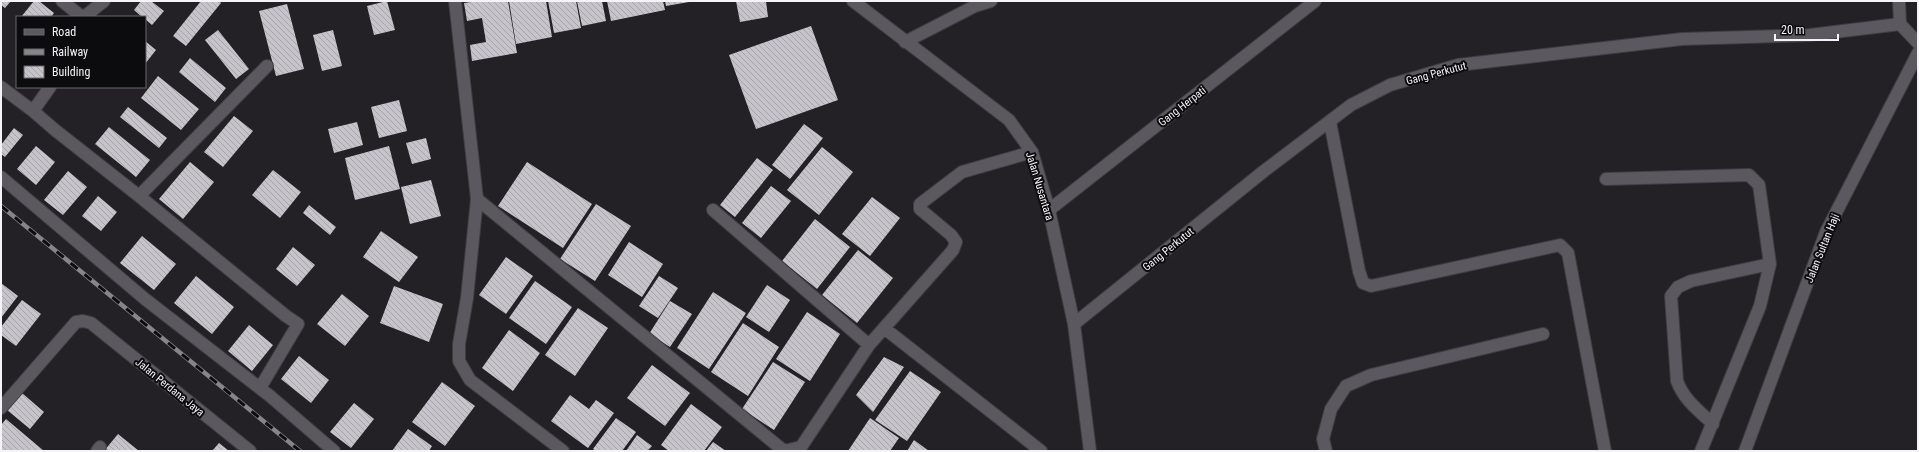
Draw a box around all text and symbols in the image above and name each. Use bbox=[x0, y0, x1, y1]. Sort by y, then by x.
legend bbox=[16, 16, 146, 88]
scale bar bbox=[1775, 16, 1838, 42]
text: 20 m bbox=[1781, 23, 1805, 37]
text: Road bbox=[52, 25, 76, 39]
text: Railway bbox=[52, 45, 88, 59]
street label: Gang Perkutut bbox=[1405, 59, 1468, 88]
text: Building bbox=[52, 65, 90, 79]
street label: Gang Herpati bbox=[1156, 84, 1209, 129]
street label: Jalan Nusantara bbox=[1023, 150, 1056, 222]
street label: Jalan Sultan Haji bbox=[1803, 212, 1842, 285]
street label: Gang Perkutut bbox=[1140, 225, 1196, 274]
street label: Jalan Perdana Jaya bbox=[133, 356, 207, 419]

